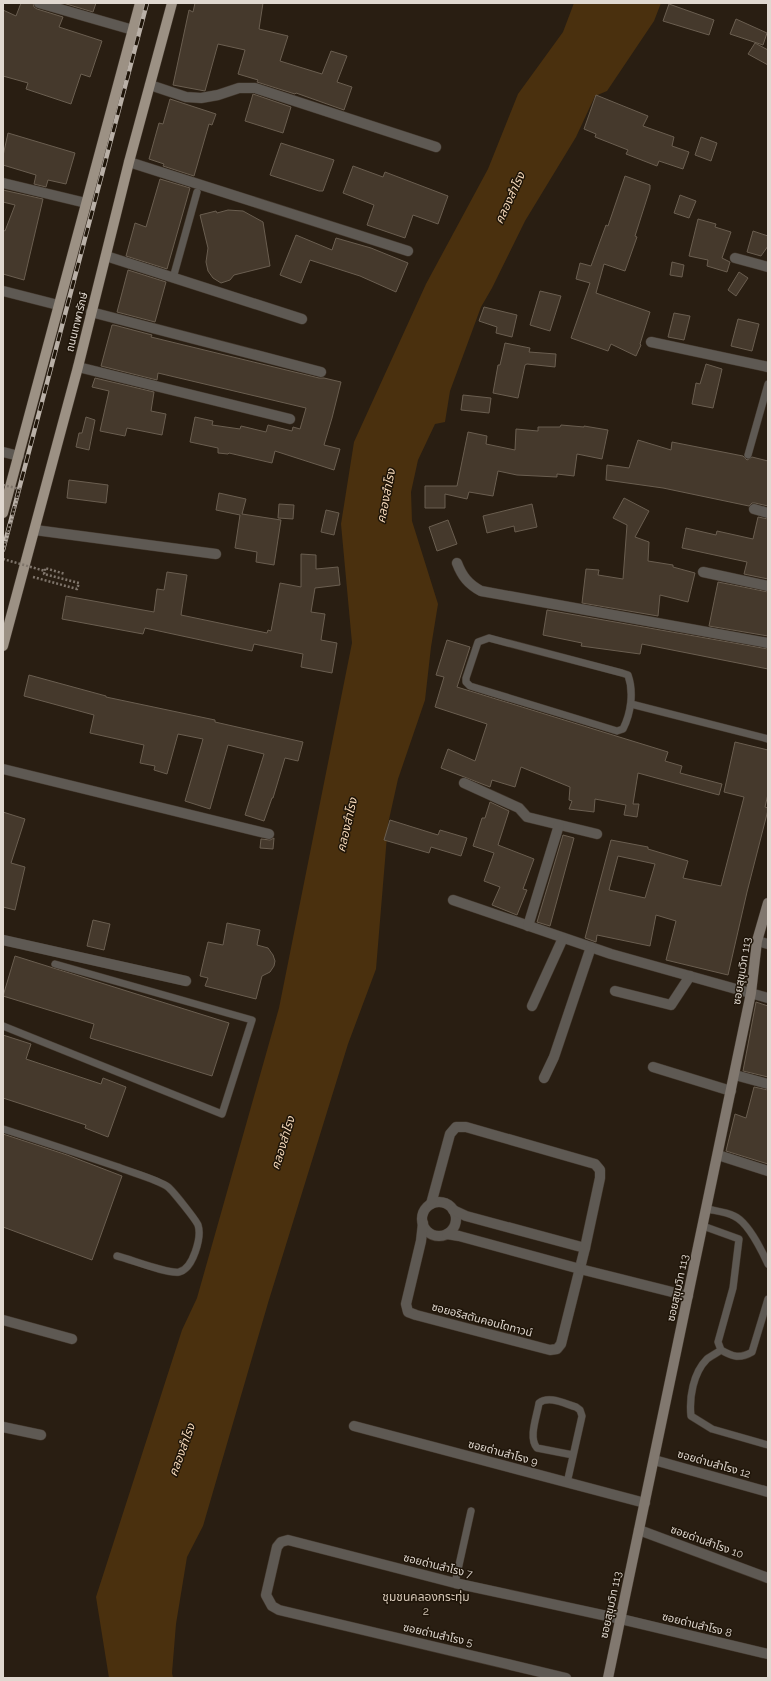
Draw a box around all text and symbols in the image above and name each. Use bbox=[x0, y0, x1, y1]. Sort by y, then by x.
water label: คลองสำโรง bbox=[492, 170, 528, 226]
street label: ถนนเทพารักษ์ bbox=[63, 291, 91, 353]
water label: คลองสำโรง bbox=[374, 467, 398, 524]
water label: คลองสำโรง bbox=[334, 796, 360, 853]
street label: ซอยสุขุมวิท 113 bbox=[730, 936, 754, 1006]
water label: คลองสำโรง bbox=[268, 1114, 298, 1171]
street label: ซอยสุขุมวิท 113 bbox=[665, 1253, 691, 1323]
street label: ซอยอริสตันคอนโดทาวน์ bbox=[430, 1300, 534, 1340]
water label: คลองสำโรง bbox=[166, 1421, 198, 1478]
street label: ซอยด่านสำโรง 9 bbox=[467, 1437, 539, 1469]
street label: ซอยด่านสำโรง 12 bbox=[676, 1447, 752, 1481]
street label: ซอยด่านสำโรง 10 bbox=[669, 1523, 745, 1561]
street label: ซอยด่านสำโรง 7 bbox=[402, 1551, 474, 1581]
street label: ซอยสุขุมวิท 113 bbox=[598, 1570, 624, 1640]
district label: ชุมชนคลองกระทุ่ม 2 bbox=[382, 1590, 470, 1618]
street label: ซอยด่านสำโรง 8 bbox=[661, 1610, 733, 1640]
street label: ซอยด่านสำโรง 5 bbox=[402, 1621, 474, 1649]

